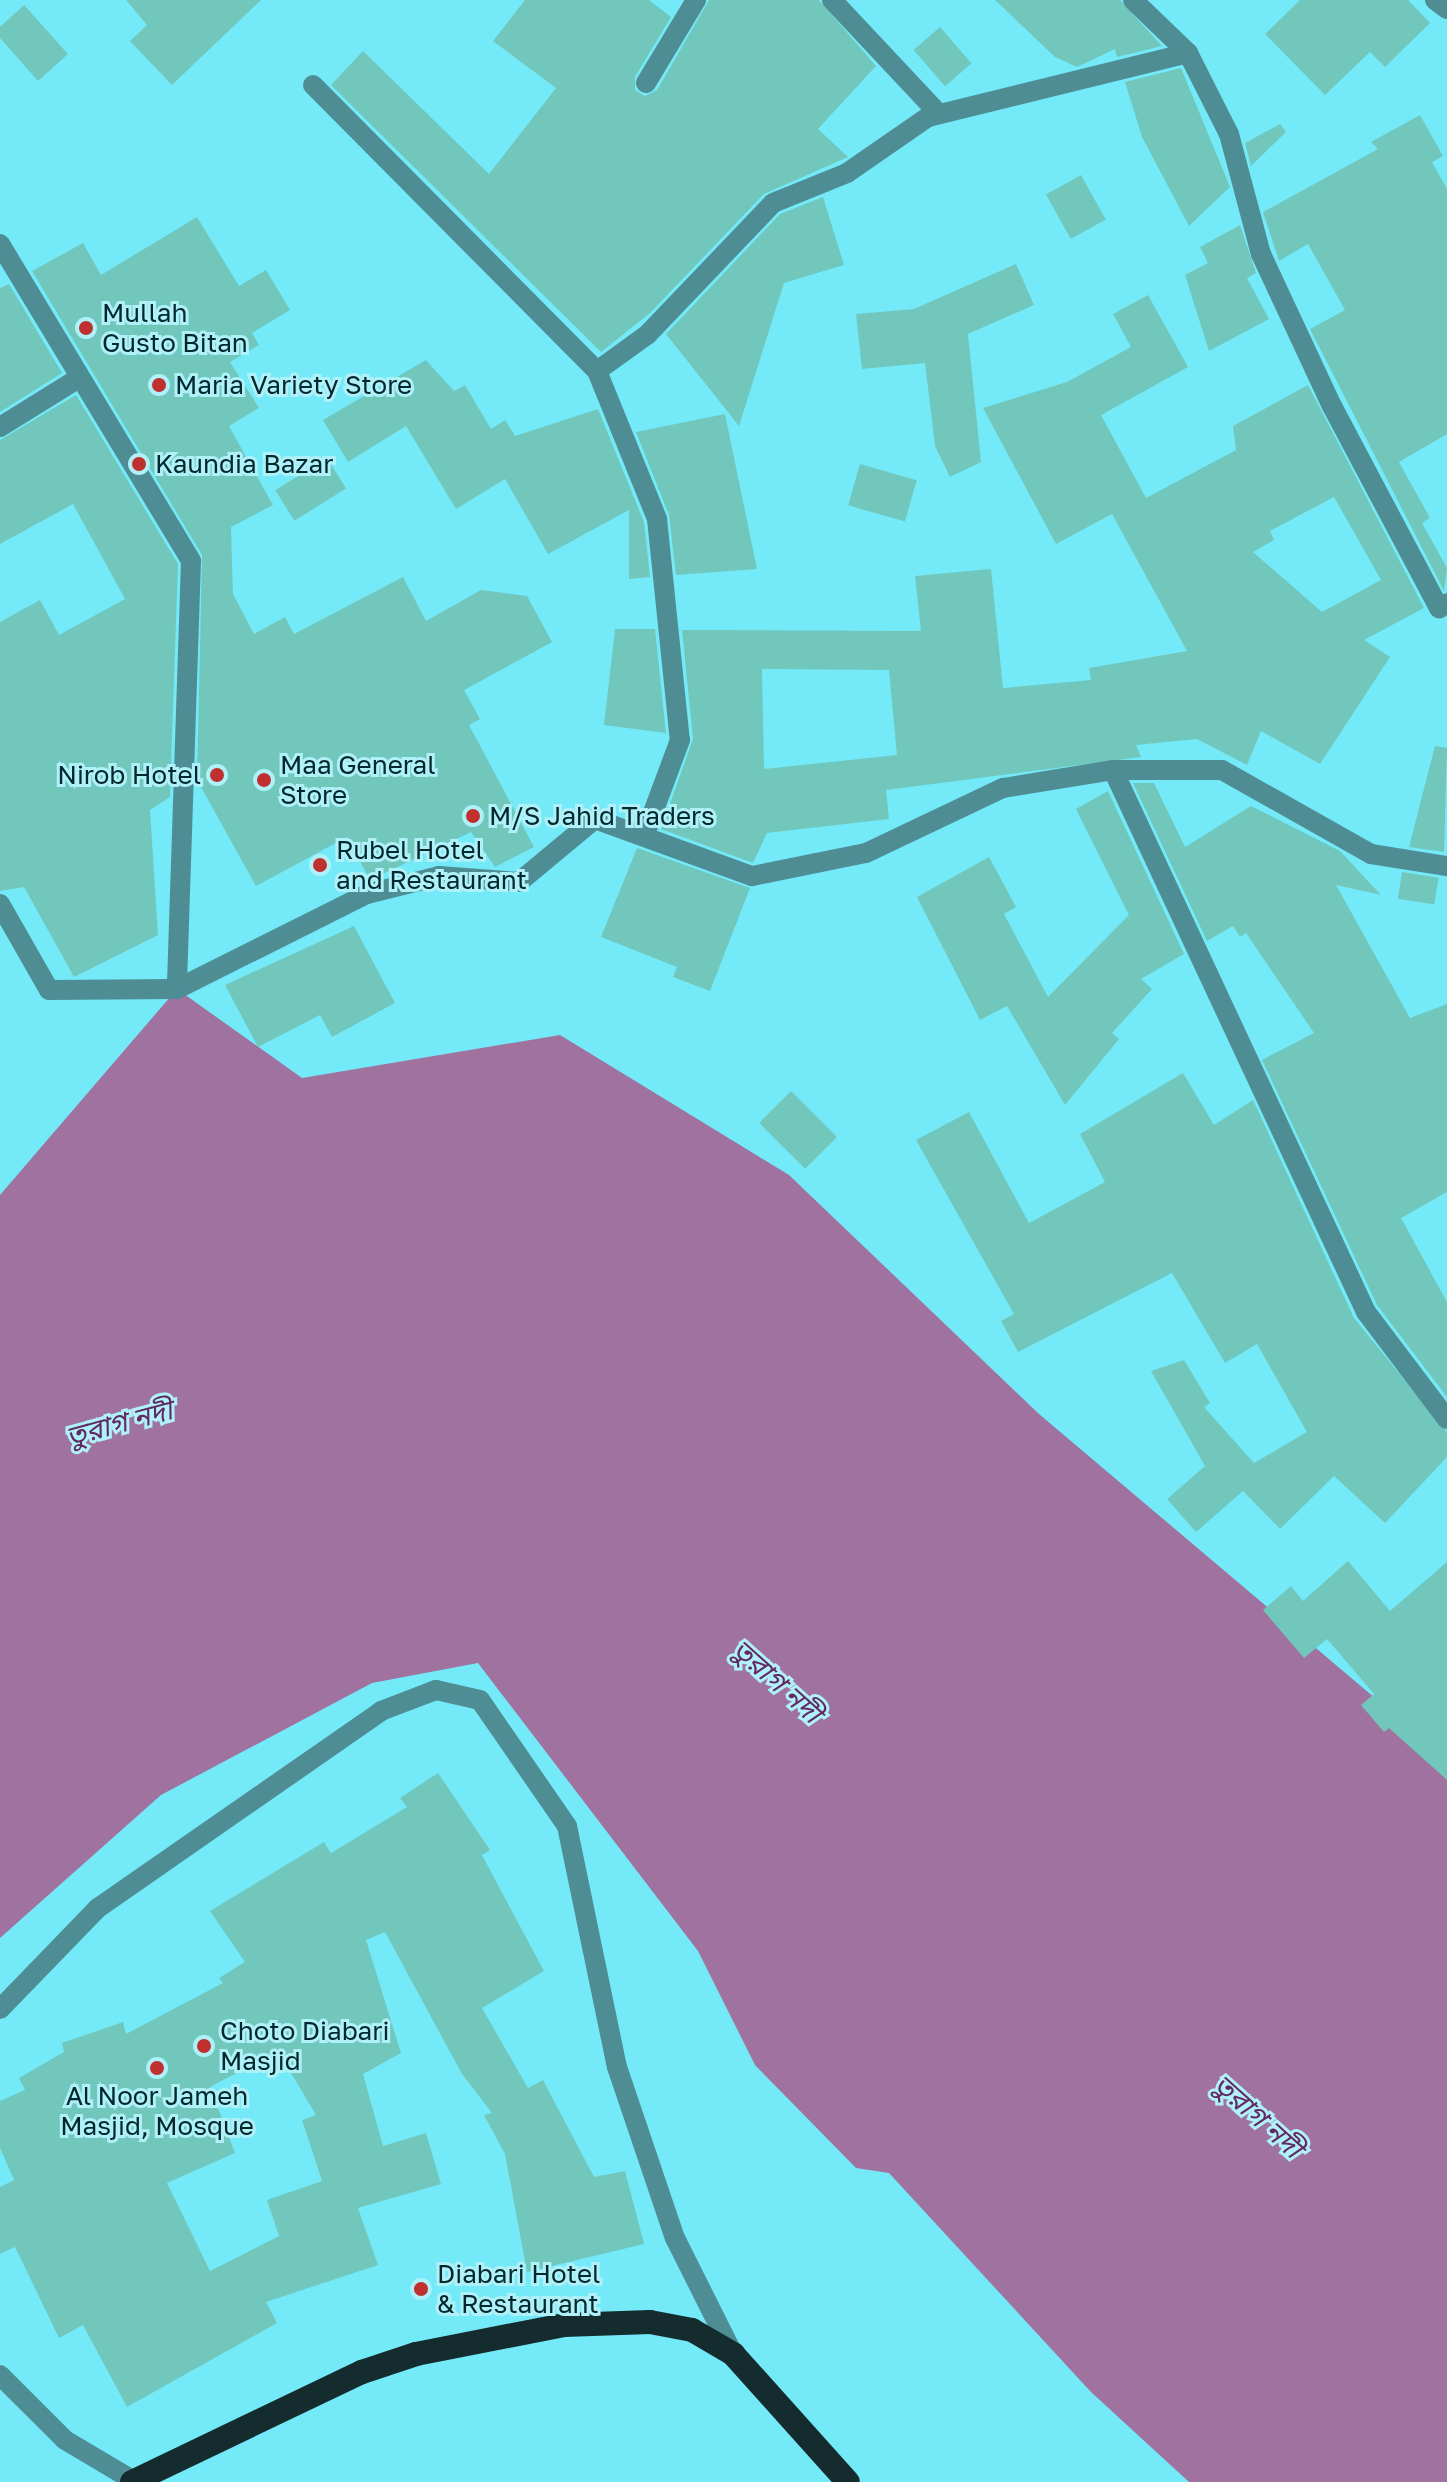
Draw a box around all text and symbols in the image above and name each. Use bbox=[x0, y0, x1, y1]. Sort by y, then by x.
place label: Mullah Gusto Bitan bbox=[102, 297, 248, 358]
marker: Mullah Gusto Bitan bbox=[77, 319, 95, 337]
place label: Maria Variety Store bbox=[175, 369, 412, 401]
marker: Maria Variety Store bbox=[150, 376, 168, 394]
place label: Kaundia Bazar bbox=[155, 448, 333, 480]
marker: Kaundia Bazar bbox=[130, 455, 148, 473]
place label: Maa General Store bbox=[280, 749, 436, 810]
place label: Nirob Hotel bbox=[57, 759, 201, 791]
marker: Nirob Hotel bbox=[208, 766, 226, 784]
marker: Maa General Store bbox=[255, 771, 273, 789]
place label: M/S Jahid Traders bbox=[489, 800, 715, 832]
marker: M/S Jahid Traders bbox=[464, 807, 482, 825]
place label: Rubel Hotel and Restaurant bbox=[336, 834, 527, 896]
marker: Rubel Hotel and Restaurant bbox=[311, 856, 329, 874]
water label: তুরাগ নদী bbox=[62, 1393, 176, 1453]
water label: তুরাগ নদী bbox=[725, 1632, 829, 1730]
place label: Choto Diabari Masjid bbox=[220, 2015, 389, 2076]
marker: Choto Diabari Masjid bbox=[195, 2037, 213, 2055]
marker: Al Noor Jameh Masjid, Mosque bbox=[148, 2059, 166, 2077]
water label: তুরাগ নদী bbox=[1206, 2067, 1310, 2165]
place label: Al Noor Jameh Masjid, Mosque bbox=[60, 2080, 254, 2142]
place label: Diabari Hotel & Restaurant bbox=[437, 2258, 600, 2320]
marker: Diabari Hotel & Restaurant bbox=[412, 2280, 430, 2298]

